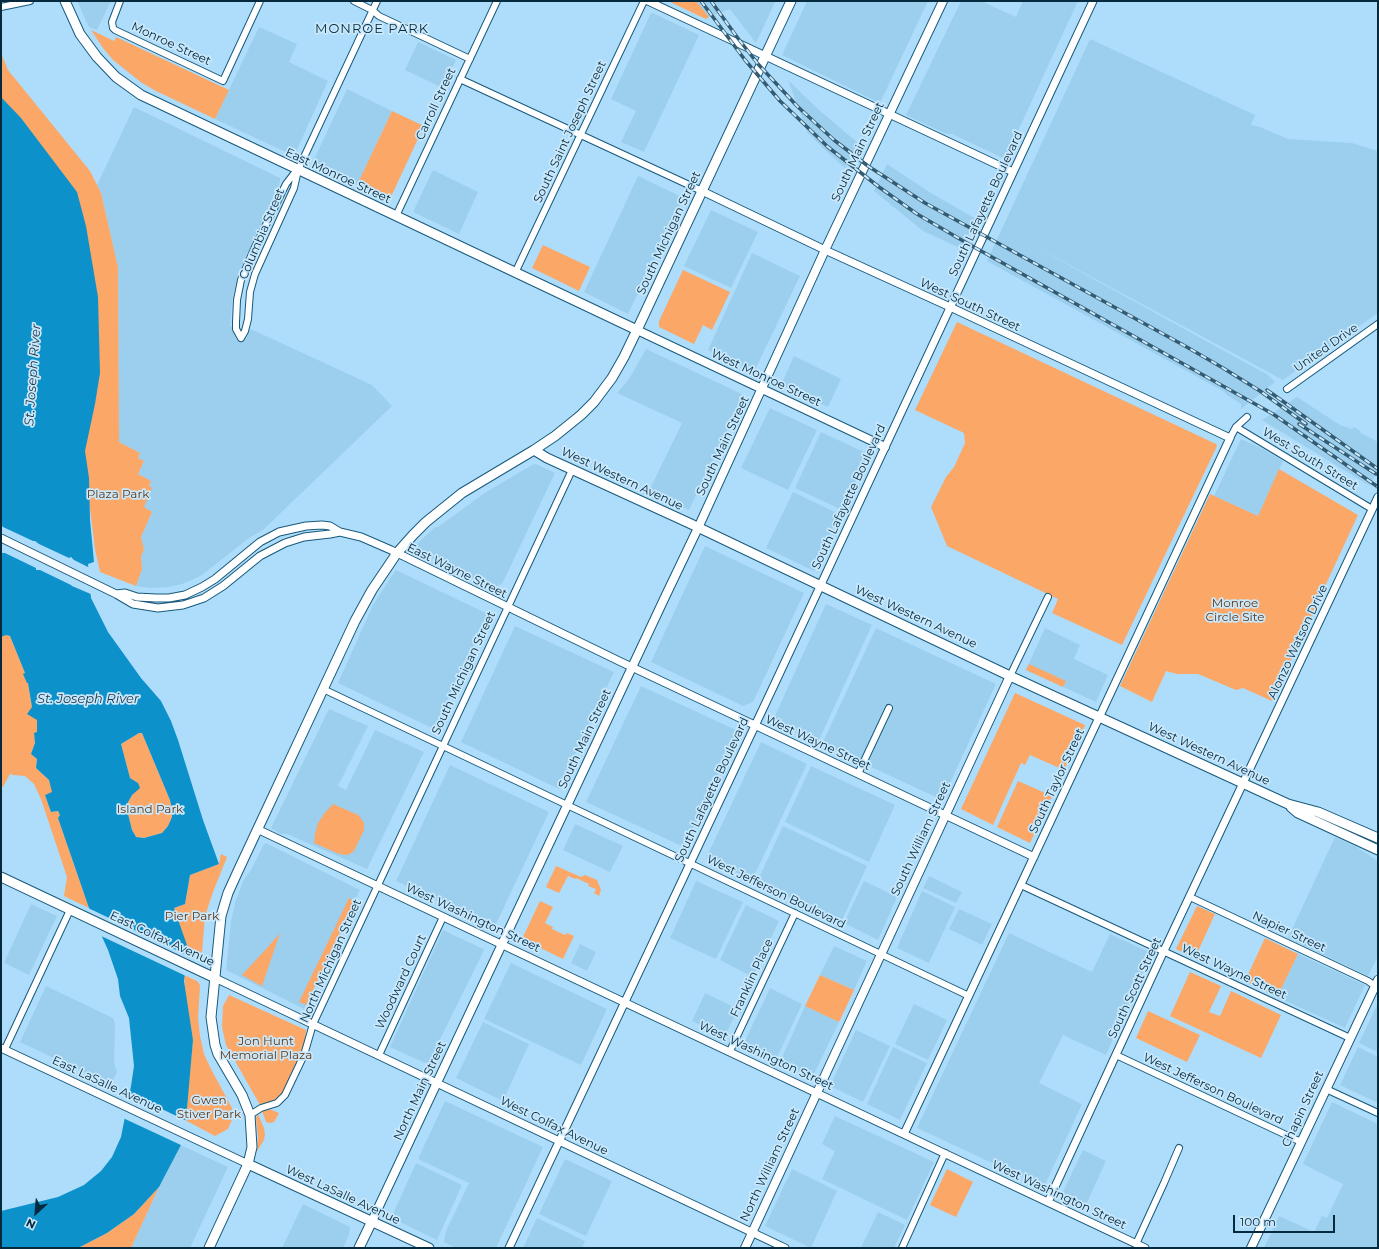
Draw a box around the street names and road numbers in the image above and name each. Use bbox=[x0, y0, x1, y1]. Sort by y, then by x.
street label: Monroe Street bbox=[129, 19, 213, 69]
street label: South Saint Joseph Street bbox=[531, 59, 609, 205]
street label: Carroll Street bbox=[413, 65, 459, 143]
street label: South Main Street bbox=[829, 100, 887, 204]
street label: South Lafayette Boulevard bbox=[946, 129, 1026, 279]
street label: East Monroe Street bbox=[283, 145, 393, 207]
street label: South Michigan Street bbox=[634, 169, 704, 297]
street label: Columbia Street bbox=[236, 186, 288, 282]
street label: West South Street bbox=[917, 275, 1023, 335]
street label: United Drive bbox=[1291, 320, 1361, 376]
street label: West Monroe Street bbox=[709, 346, 823, 410]
street label: South Main Street bbox=[694, 394, 752, 498]
street label: South Lafayette Boulevard bbox=[809, 422, 889, 572]
street label: West South Street bbox=[1260, 425, 1360, 493]
street label: West Western Avenue bbox=[559, 444, 685, 514]
street label: East Wayne Street bbox=[405, 540, 509, 602]
street label: West Western Avenue bbox=[853, 582, 979, 652]
street label: Alonzo Watson Drive bbox=[1265, 582, 1331, 702]
street label: South Michigan Street bbox=[429, 609, 499, 737]
street label: South Main Street bbox=[556, 687, 614, 791]
street label: West Wayne Street bbox=[763, 712, 873, 774]
street label: South Lafayette Boulevard bbox=[672, 715, 752, 865]
street label: West Western Avenue bbox=[1146, 719, 1272, 789]
street label: South Taylor Street bbox=[1026, 726, 1088, 836]
street label: South William Street bbox=[888, 780, 954, 898]
street label: West Jefferson Boulevard bbox=[704, 852, 848, 932]
street label: West Washington Street bbox=[403, 880, 543, 956]
street label: North Michigan Street bbox=[297, 897, 365, 1025]
street label: East Colfax Avenue bbox=[107, 908, 217, 970]
street label: Napier Street bbox=[1250, 909, 1328, 955]
street label: Woodward Court bbox=[373, 932, 429, 1032]
street label: South Scott Street bbox=[1105, 935, 1165, 1041]
street label: Franklin Place bbox=[728, 937, 776, 1019]
street label: West Wayne Street bbox=[1179, 941, 1289, 1003]
street label: West Washington Street bbox=[696, 1018, 836, 1094]
street label: North Main Street bbox=[391, 1039, 449, 1143]
street label: West Jefferson Boulevard bbox=[1141, 1050, 1285, 1128]
street label: East LaSalle Avenue bbox=[50, 1053, 164, 1117]
street label: Chapin Street bbox=[1279, 1069, 1327, 1149]
street label: West Colfax Avenue bbox=[498, 1094, 610, 1158]
street label: North William Street bbox=[737, 1106, 803, 1224]
street label: West Washington Street bbox=[989, 1157, 1129, 1233]
street label: West LaSalle Avenue bbox=[284, 1162, 402, 1228]

